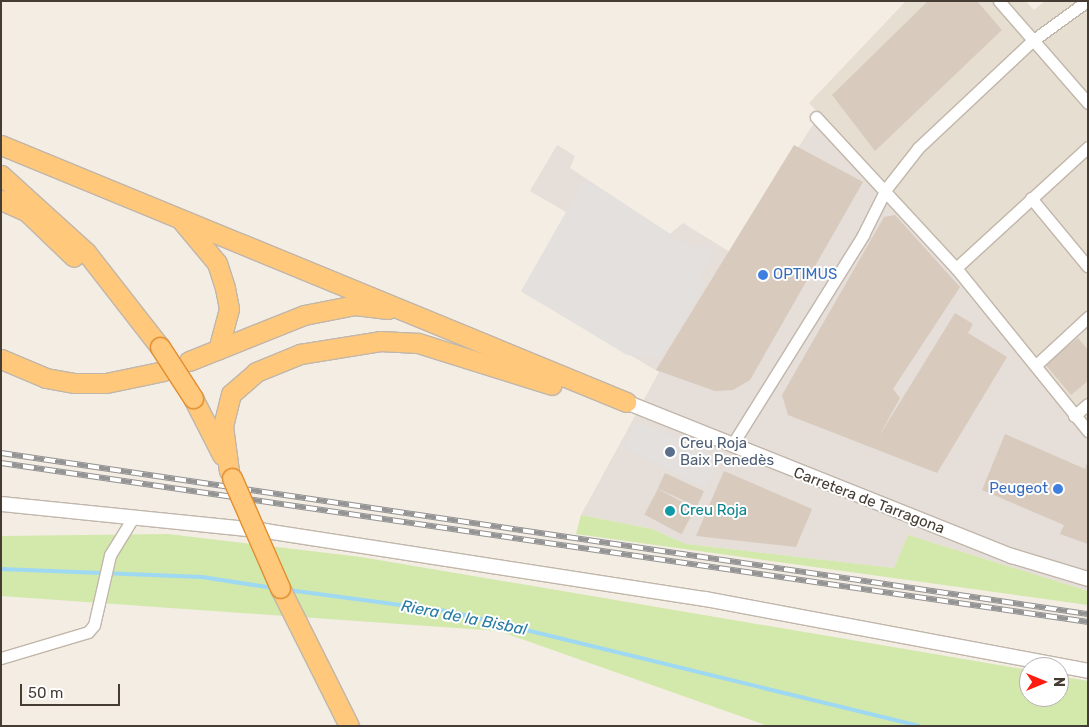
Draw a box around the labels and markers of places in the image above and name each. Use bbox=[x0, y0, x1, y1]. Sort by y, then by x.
place label: OPTIMUS bbox=[773, 266, 837, 284]
marker: OPTIMUS bbox=[757, 269, 769, 281]
place label: Creu Roja Baix Penedès bbox=[680, 434, 774, 469]
marker: Creu Roja Baix Penedès bbox=[664, 446, 676, 458]
place label: Peugeot bbox=[989, 480, 1048, 498]
marker: Peugeot bbox=[1052, 483, 1064, 495]
place label: Creu Roja bbox=[680, 502, 747, 520]
marker: Creu Roja bbox=[664, 505, 676, 517]

